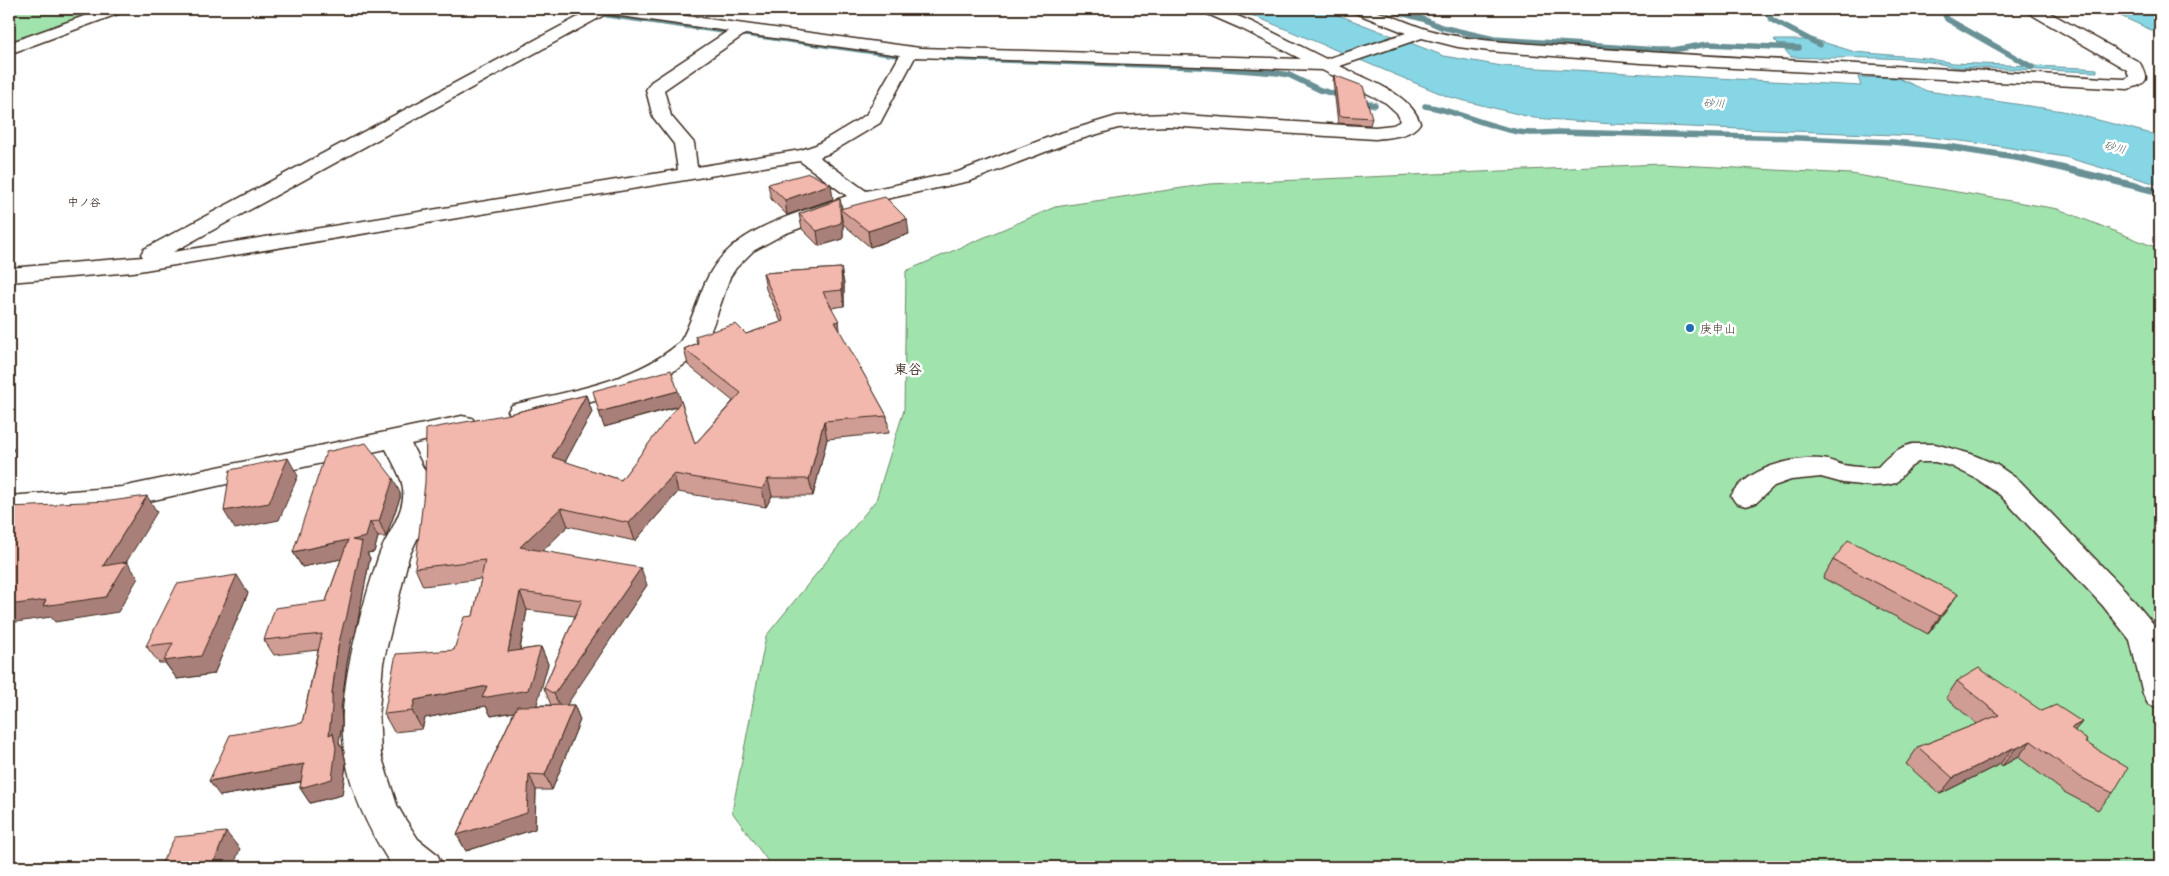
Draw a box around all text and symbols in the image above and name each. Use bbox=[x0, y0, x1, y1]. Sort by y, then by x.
water label: 砂川 bbox=[1703, 95, 1725, 111]
water label: 砂川 bbox=[2103, 138, 2127, 156]
district label: 中ノ谷 bbox=[68, 195, 101, 209]
place label: 庚申山 bbox=[1700, 321, 1736, 336]
marker: 庚申山 bbox=[1684, 322, 1696, 334]
district label: 東谷 bbox=[894, 360, 922, 378]

